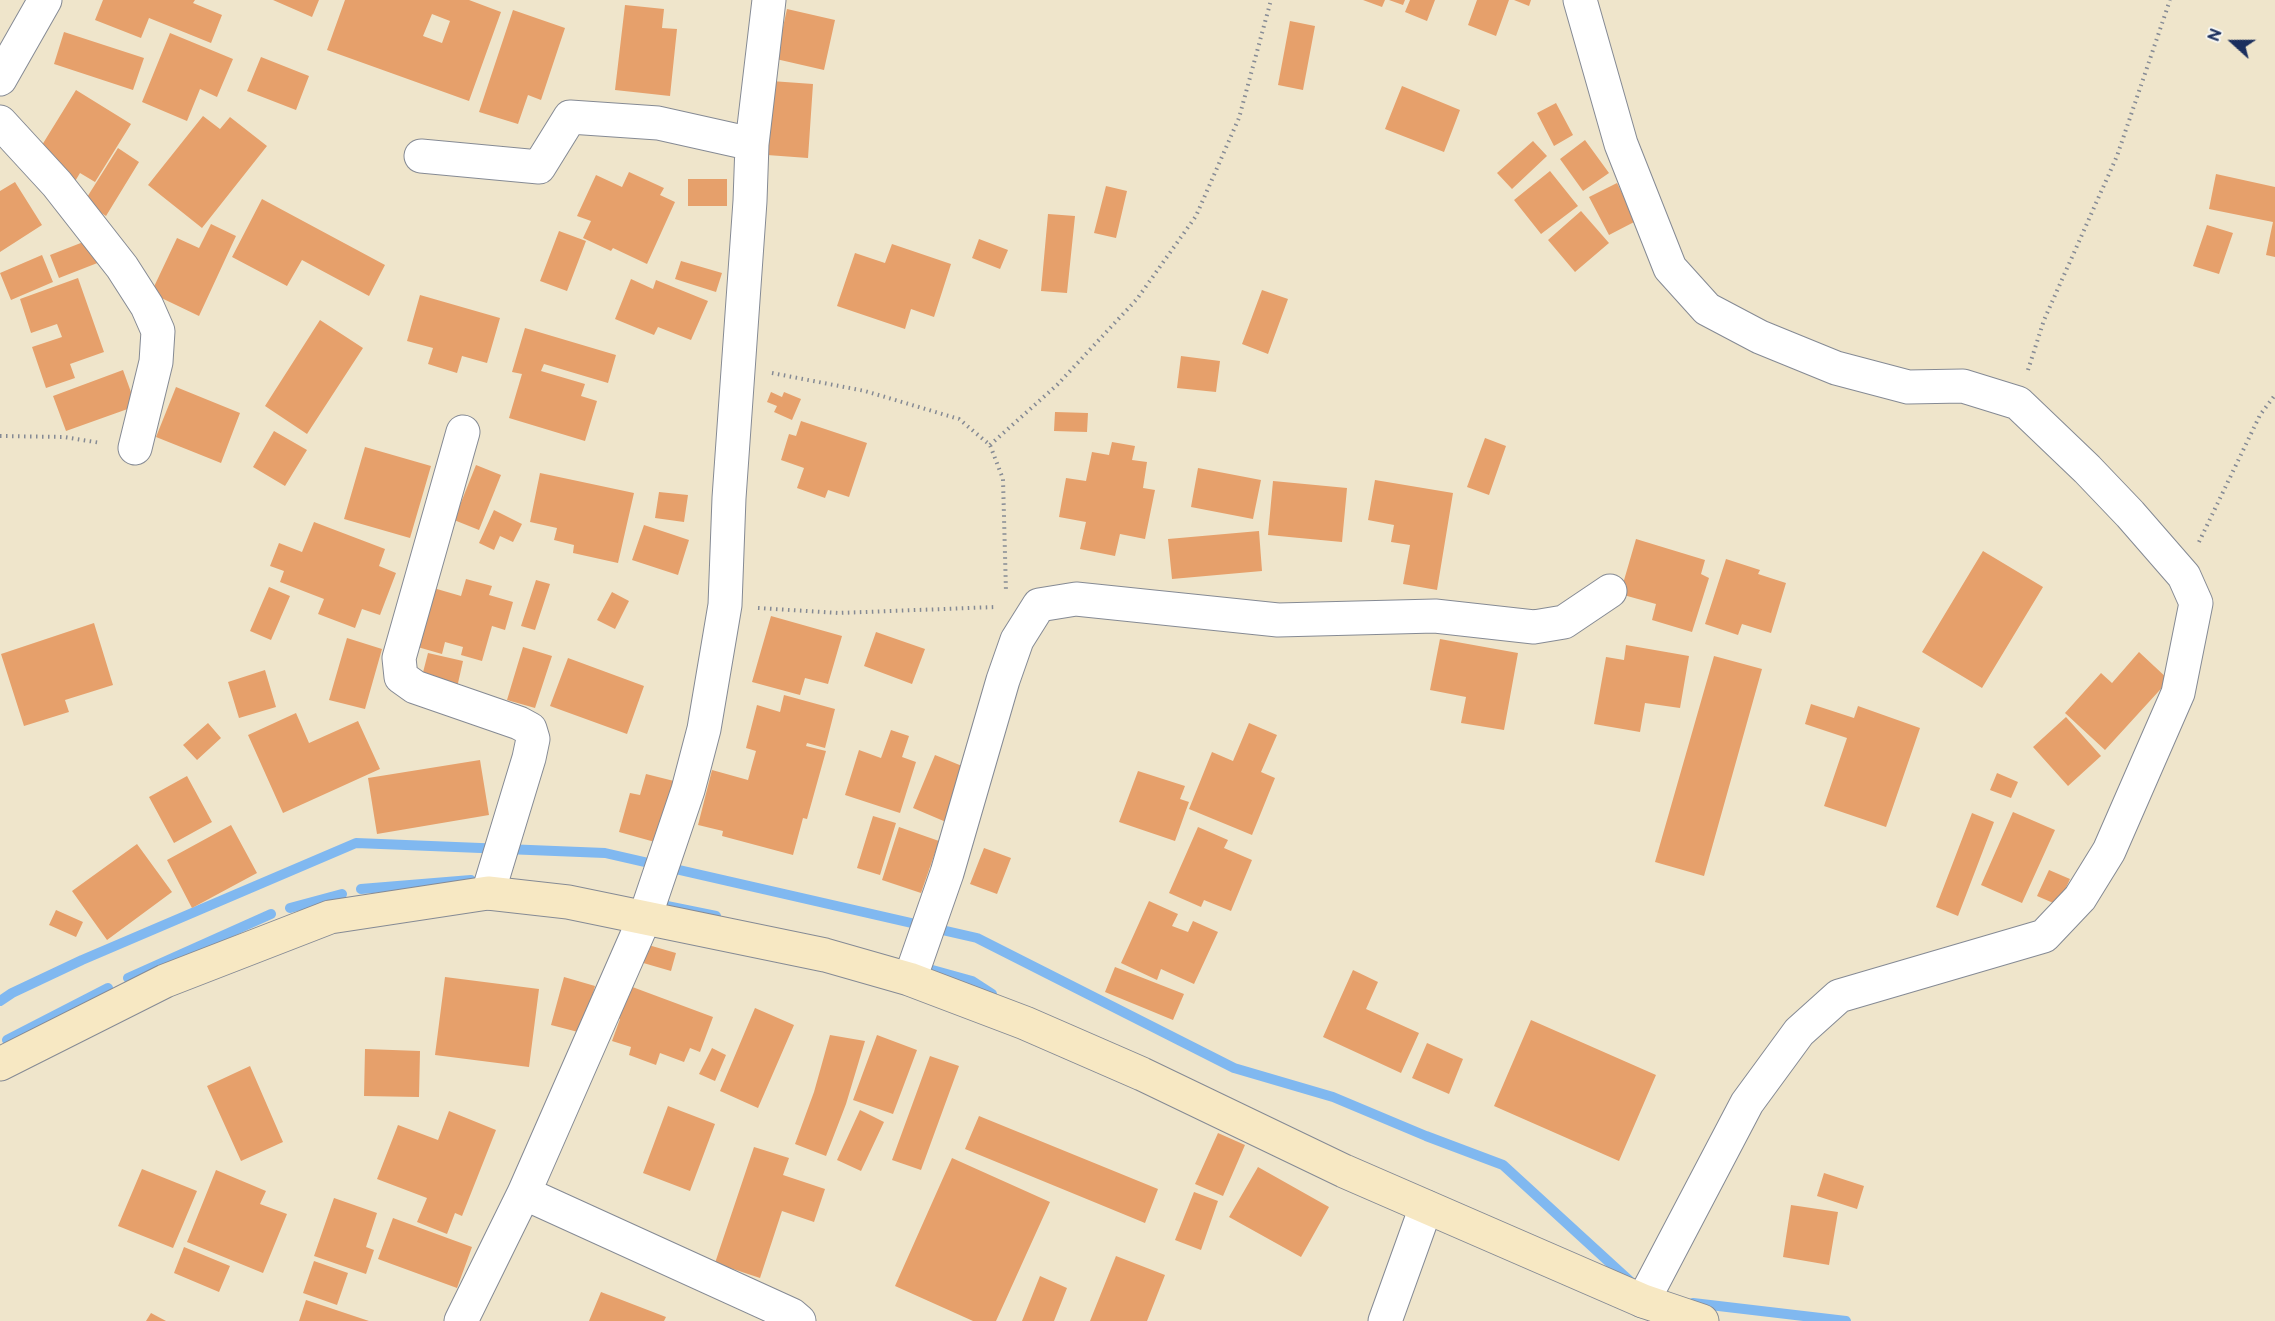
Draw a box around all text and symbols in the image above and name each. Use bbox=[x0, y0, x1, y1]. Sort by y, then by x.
north arrow bbox=[2203, 12, 2263, 72]
text: N bbox=[2205, 26, 2227, 44]

